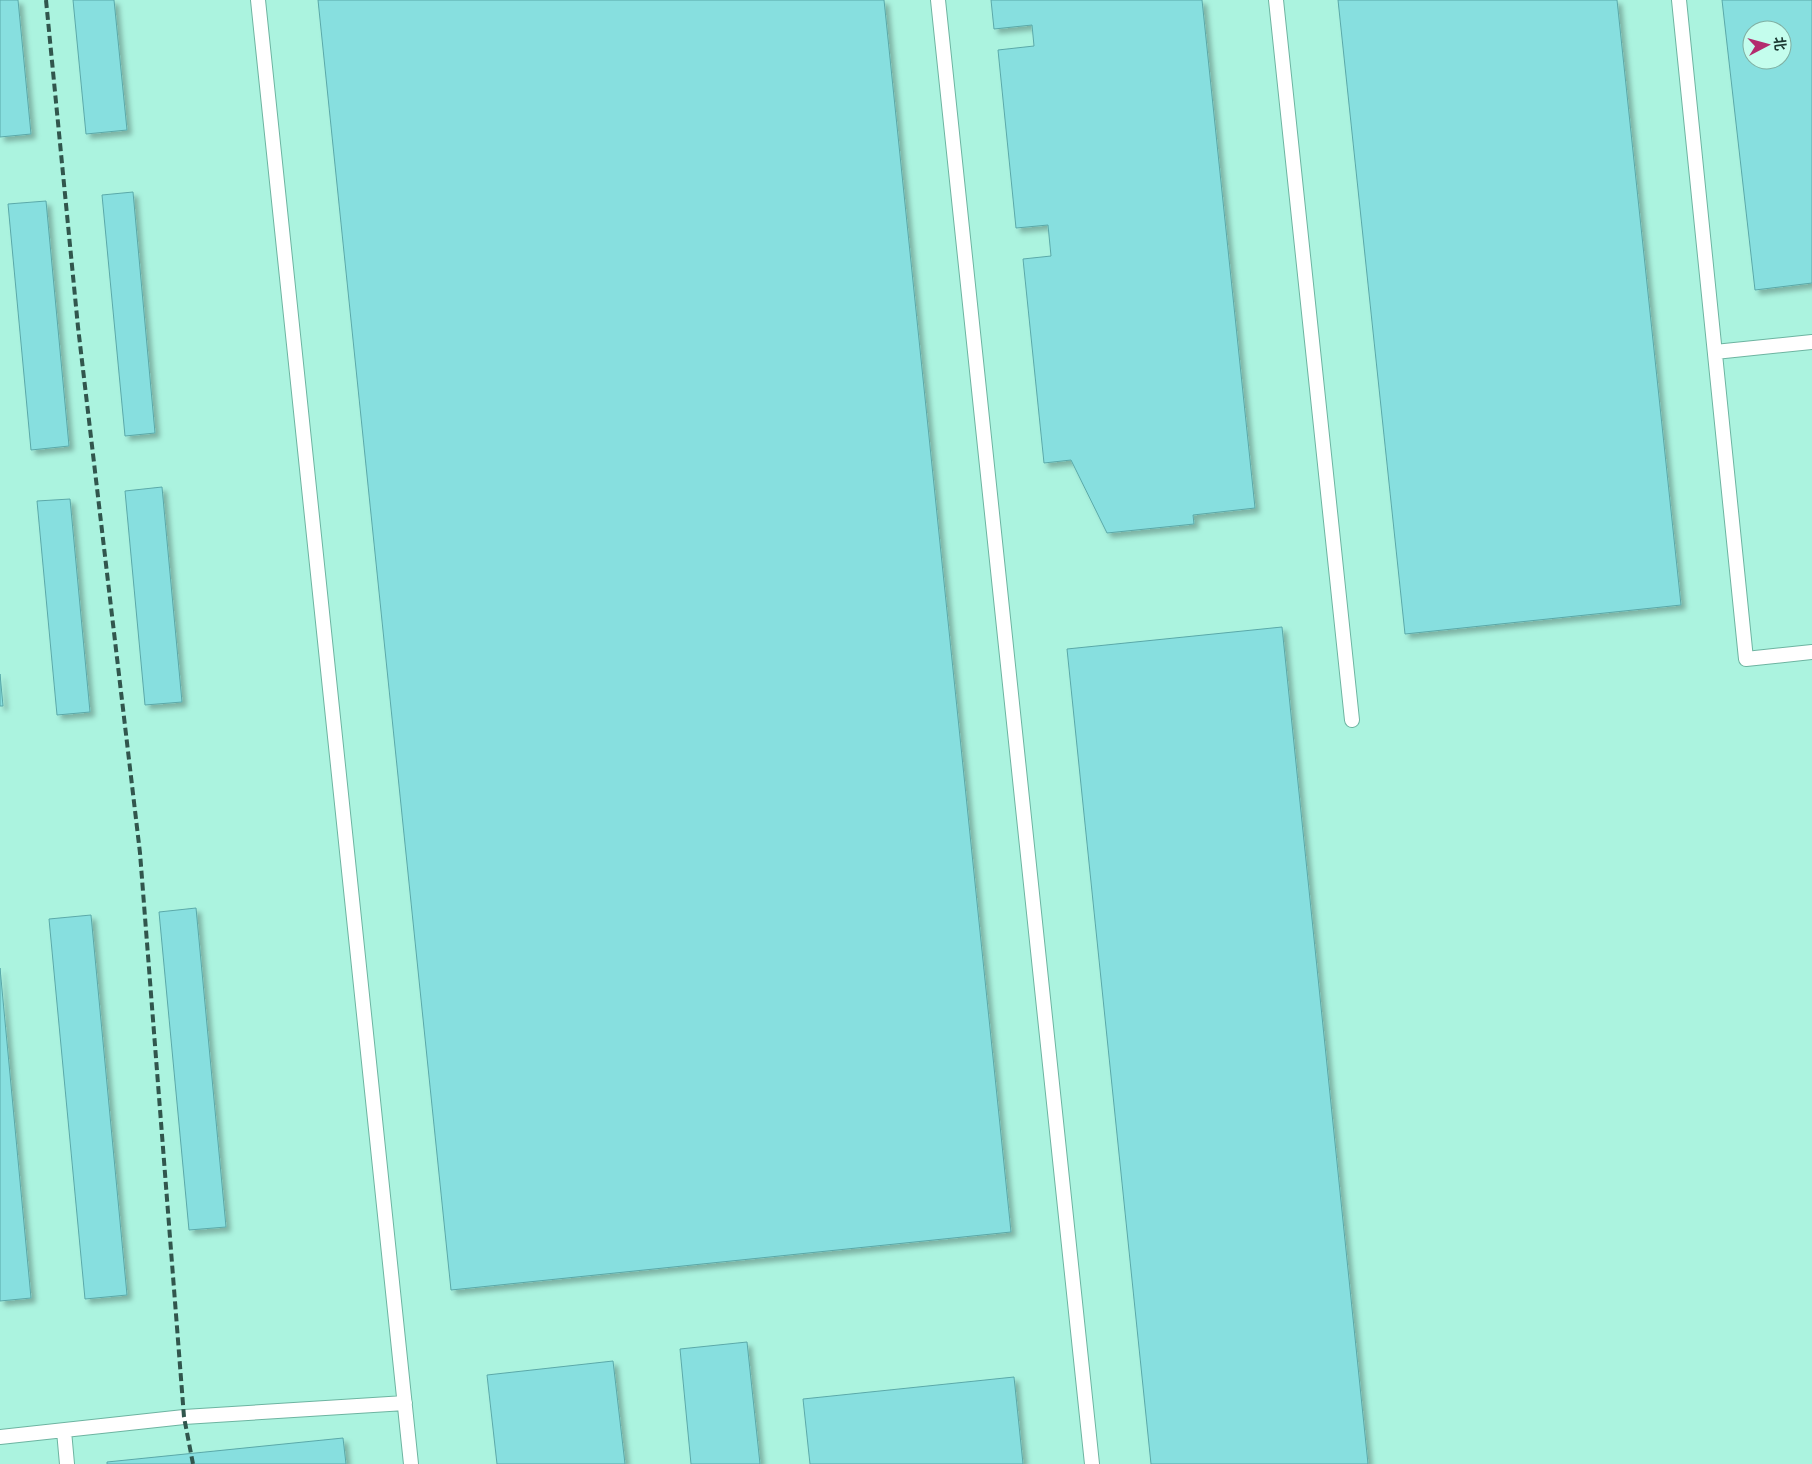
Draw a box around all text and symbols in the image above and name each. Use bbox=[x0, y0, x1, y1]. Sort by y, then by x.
north arrow bbox=[1742, 20, 1792, 70]
text: 北 bbox=[1770, 36, 1790, 52]

